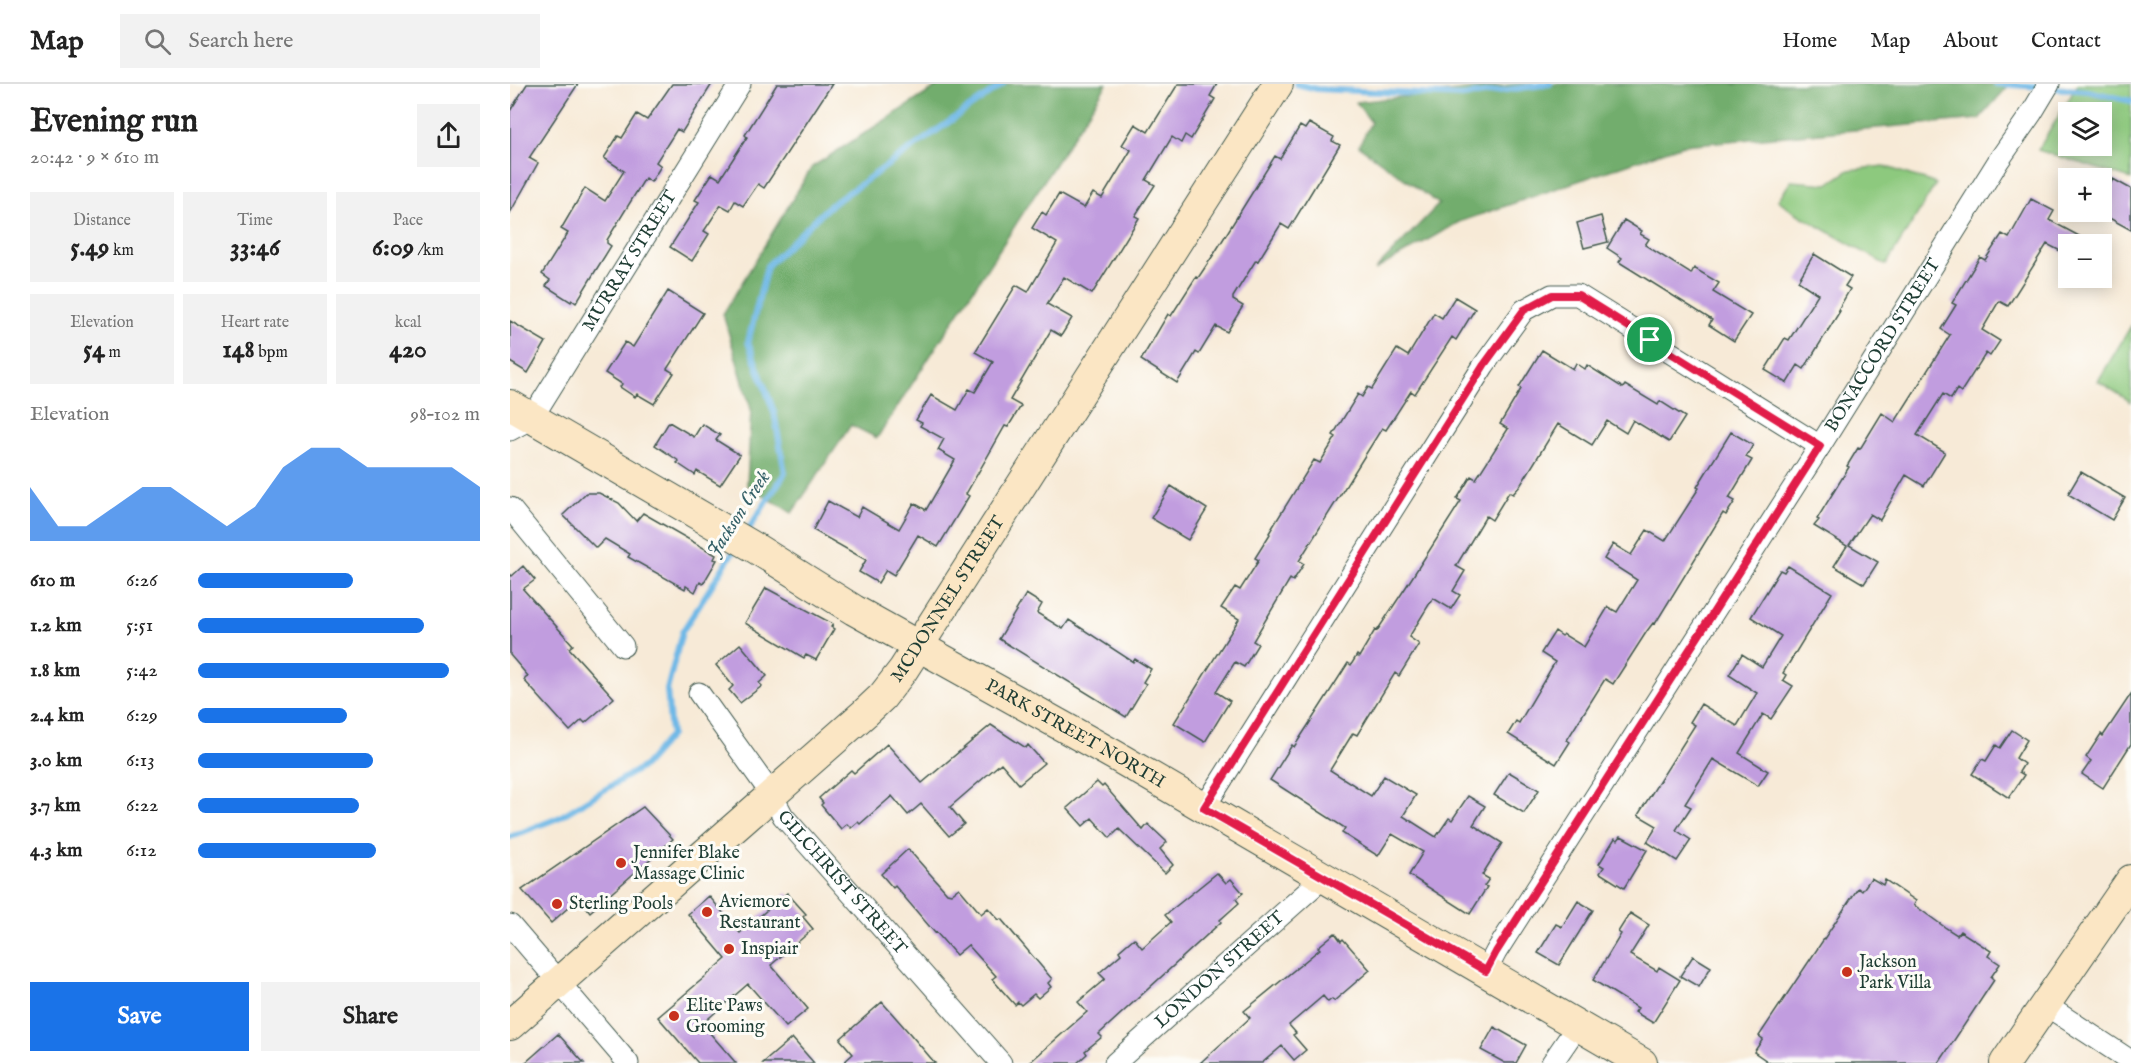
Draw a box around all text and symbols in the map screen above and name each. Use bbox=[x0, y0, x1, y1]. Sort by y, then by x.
search box bbox=[120, 14, 540, 68]
text: Map bbox=[30, 24, 84, 59]
icon: search bbox=[141, 25, 174, 58]
text: Search here bbox=[189, 27, 293, 55]
text: Home bbox=[1782, 28, 1837, 55]
text: Map bbox=[1870, 28, 1910, 55]
text: About bbox=[1943, 28, 1998, 55]
text: Contact bbox=[2031, 28, 2101, 55]
text: Evening run bbox=[30, 101, 198, 143]
map controls bbox=[2058, 102, 2112, 288]
button: layers bbox=[2058, 102, 2112, 156]
button: share bbox=[417, 104, 480, 167]
text: 20:42 · 9 × 610 m bbox=[30, 145, 159, 170]
button: + bbox=[2058, 168, 2112, 222]
street label: MURRAY STREET bbox=[577, 186, 682, 336]
text: Distance bbox=[73, 211, 131, 231]
text: Time bbox=[237, 211, 273, 231]
text: Pace bbox=[393, 211, 423, 231]
text: 5.49 bbox=[70, 231, 109, 264]
text: 33:46 bbox=[230, 231, 280, 264]
text: 6:09 bbox=[372, 231, 414, 264]
button: − bbox=[2058, 234, 2112, 288]
text: km bbox=[109, 241, 134, 261]
text: /km bbox=[414, 241, 444, 261]
street label: BONACCORD STREET bbox=[1820, 254, 1946, 436]
text: Elevation bbox=[70, 313, 134, 333]
text: Heart rate bbox=[221, 313, 289, 333]
text: kcal bbox=[395, 313, 421, 333]
pin bbox=[1624, 314, 1675, 365]
icon: arrive bbox=[1633, 323, 1666, 356]
text: 54 bbox=[83, 333, 105, 366]
text: 148 bbox=[222, 333, 255, 366]
text: 420 bbox=[389, 333, 427, 366]
text: m bbox=[105, 343, 121, 363]
text: bpm bbox=[255, 343, 288, 363]
text: Elevation bbox=[30, 402, 109, 427]
text: 98–102 m bbox=[410, 402, 480, 427]
water label: Jackson Creek bbox=[702, 466, 776, 562]
street label: MCDONNEL STREET bbox=[886, 512, 1010, 687]
text: 610 m bbox=[30, 568, 75, 593]
text: 6:26 bbox=[126, 568, 158, 593]
text: 1.2 km bbox=[30, 613, 82, 638]
text: 5:51 bbox=[126, 613, 153, 638]
text: 1.8 km bbox=[30, 658, 80, 683]
text: 5:42 bbox=[126, 658, 158, 683]
street label: PARK STREET NORTH bbox=[981, 674, 1169, 794]
text: 2.4 km bbox=[30, 703, 84, 728]
text: 6:29 bbox=[126, 703, 158, 728]
text: 3.0 km bbox=[30, 748, 82, 773]
text: 6:13 bbox=[126, 748, 155, 773]
text: 3.7 km bbox=[30, 793, 81, 818]
text: 6:22 bbox=[126, 793, 158, 818]
street label: GILCHRIST STREET bbox=[772, 806, 912, 960]
text: 4.3 km bbox=[30, 838, 83, 863]
text: 6:12 bbox=[126, 838, 157, 863]
place label: Jennifer Blake Massage Clinic bbox=[631, 842, 745, 886]
marker: Jennifer Blake Massage Clinic bbox=[614, 856, 628, 870]
place label: Aviemore Restaurant bbox=[718, 891, 801, 935]
place label: Sterling Pools bbox=[569, 893, 673, 916]
marker: Sterling Pools bbox=[550, 897, 564, 911]
marker: Aviemore Restaurant bbox=[700, 905, 714, 919]
street label: LONDON STREET bbox=[1150, 906, 1289, 1034]
place label: Inspiair bbox=[741, 938, 799, 961]
marker: Inspiair bbox=[722, 942, 736, 956]
place label: Jackson Park Villa bbox=[1857, 951, 1932, 995]
marker: Jackson Park Villa bbox=[1840, 965, 1854, 979]
button: Save bbox=[30, 982, 249, 1051]
button: Share bbox=[261, 982, 480, 1051]
place label: Elite Paws Grooming bbox=[686, 995, 765, 1039]
marker: Elite Paws Grooming bbox=[667, 1009, 681, 1023]

